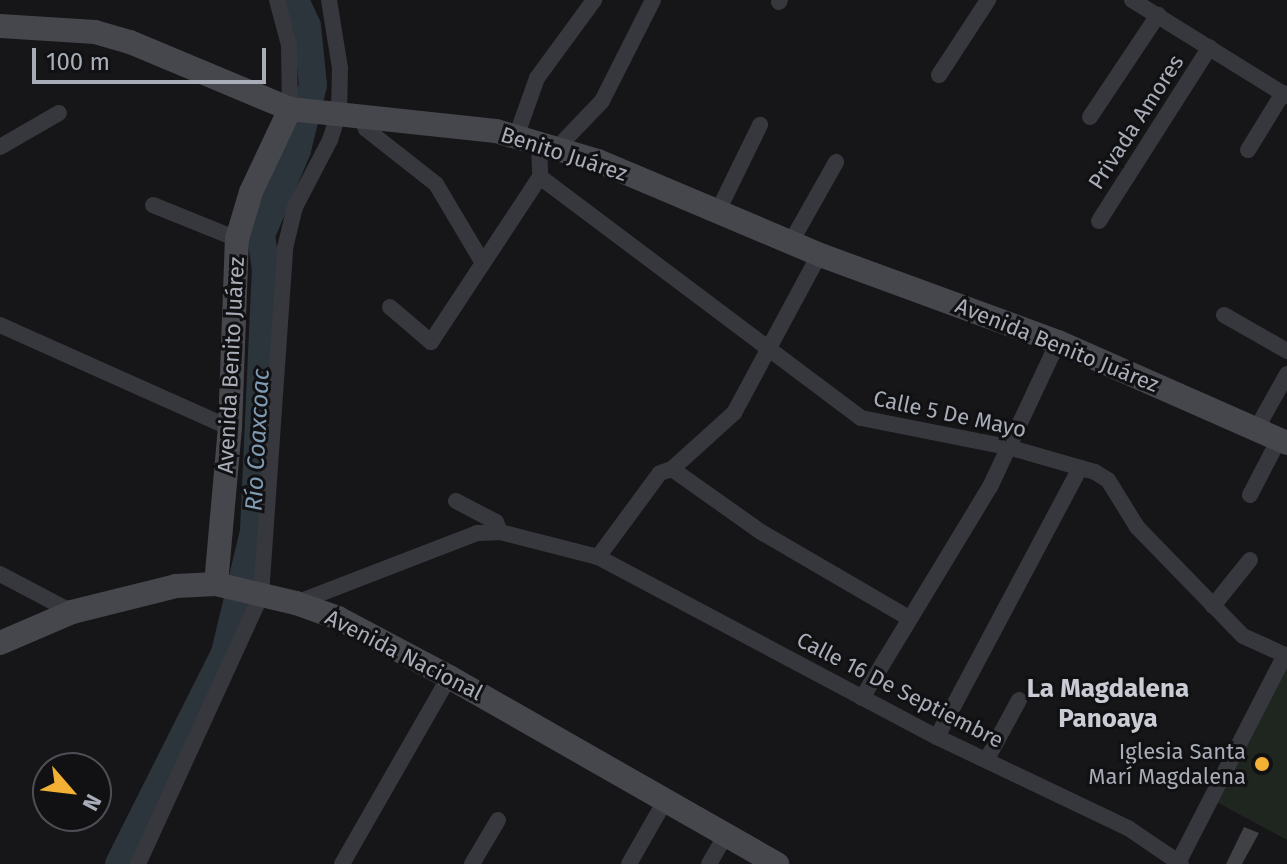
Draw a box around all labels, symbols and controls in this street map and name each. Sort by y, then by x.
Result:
scale bar [36,32,270,82]
text: 100 m [46,48,110,76]
street label: Privada Amores [1083,50,1189,194]
street label: Benito Juárez [497,121,631,187]
street label: Avenida Benito Juárez [212,256,250,474]
street label: Avenida Benito Juárez [952,292,1162,398]
water label: Río Coaxcoac [240,368,276,512]
street label: Calle 5 De Mayo [871,385,1029,443]
street label: Avenida Nacional [321,604,487,706]
street label: Calle 16 De Septiembre [792,626,1008,754]
district label: La Magdalena Panoaya [1027,673,1189,734]
place label: Iglesia Santa Marí Magdalena [1088,738,1246,790]
north arrow [32,752,112,832]
marker: Iglesia Santa Marí Magdalena [1253,755,1271,773]
text: N [77,790,107,815]

